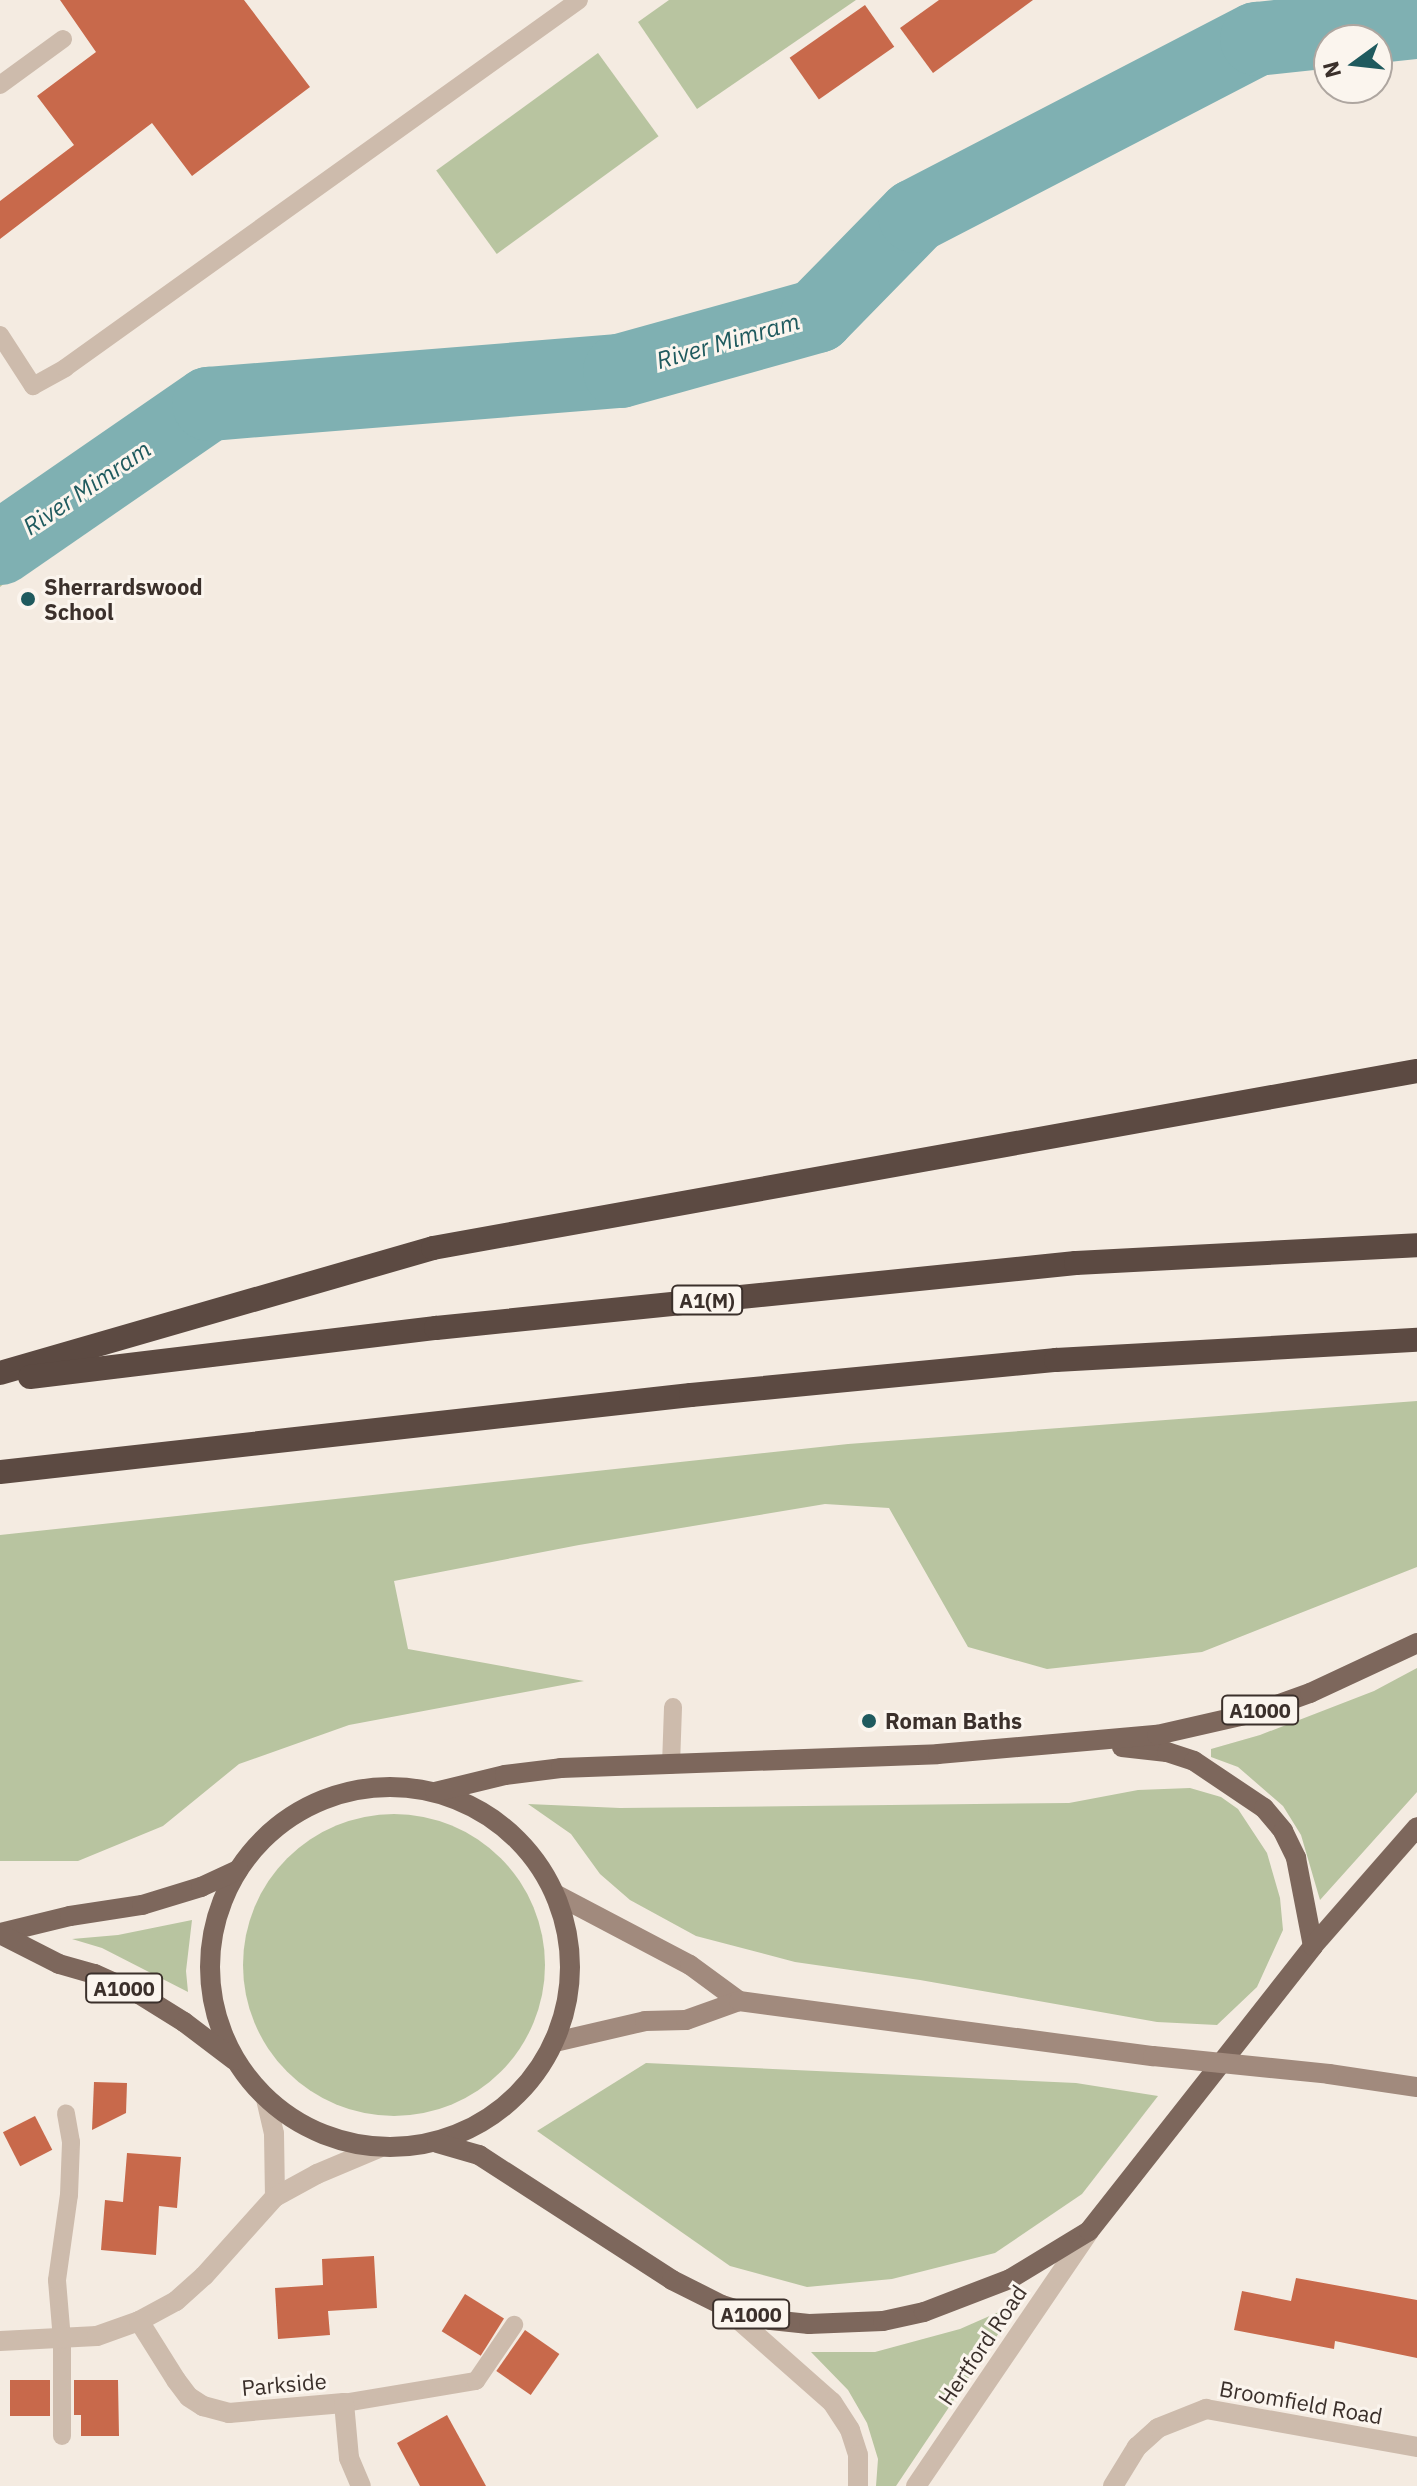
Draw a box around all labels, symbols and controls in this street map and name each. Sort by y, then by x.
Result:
north arrow [1313,24,1393,104]
text: N [1315,58,1347,81]
water label: River Mimram [653,307,803,375]
water label: River Mimram [18,435,156,541]
place label: Sherrardswood School [44,573,203,624]
marker: Sherrardswood School [19,590,37,608]
road number: A1(M) [671,1284,743,1316]
road number: A1000 [1220,1694,1300,1726]
place label: Roman Baths [885,1708,1022,1734]
marker: Roman Baths [860,1712,878,1730]
road number: A1000 [84,1972,164,2004]
street label: Hertford Road [932,2280,1032,2410]
road number: A1000 [711,2298,791,2330]
street label: Parkside [240,2367,328,2401]
street label: Broomfield Road [1217,2375,1385,2429]

